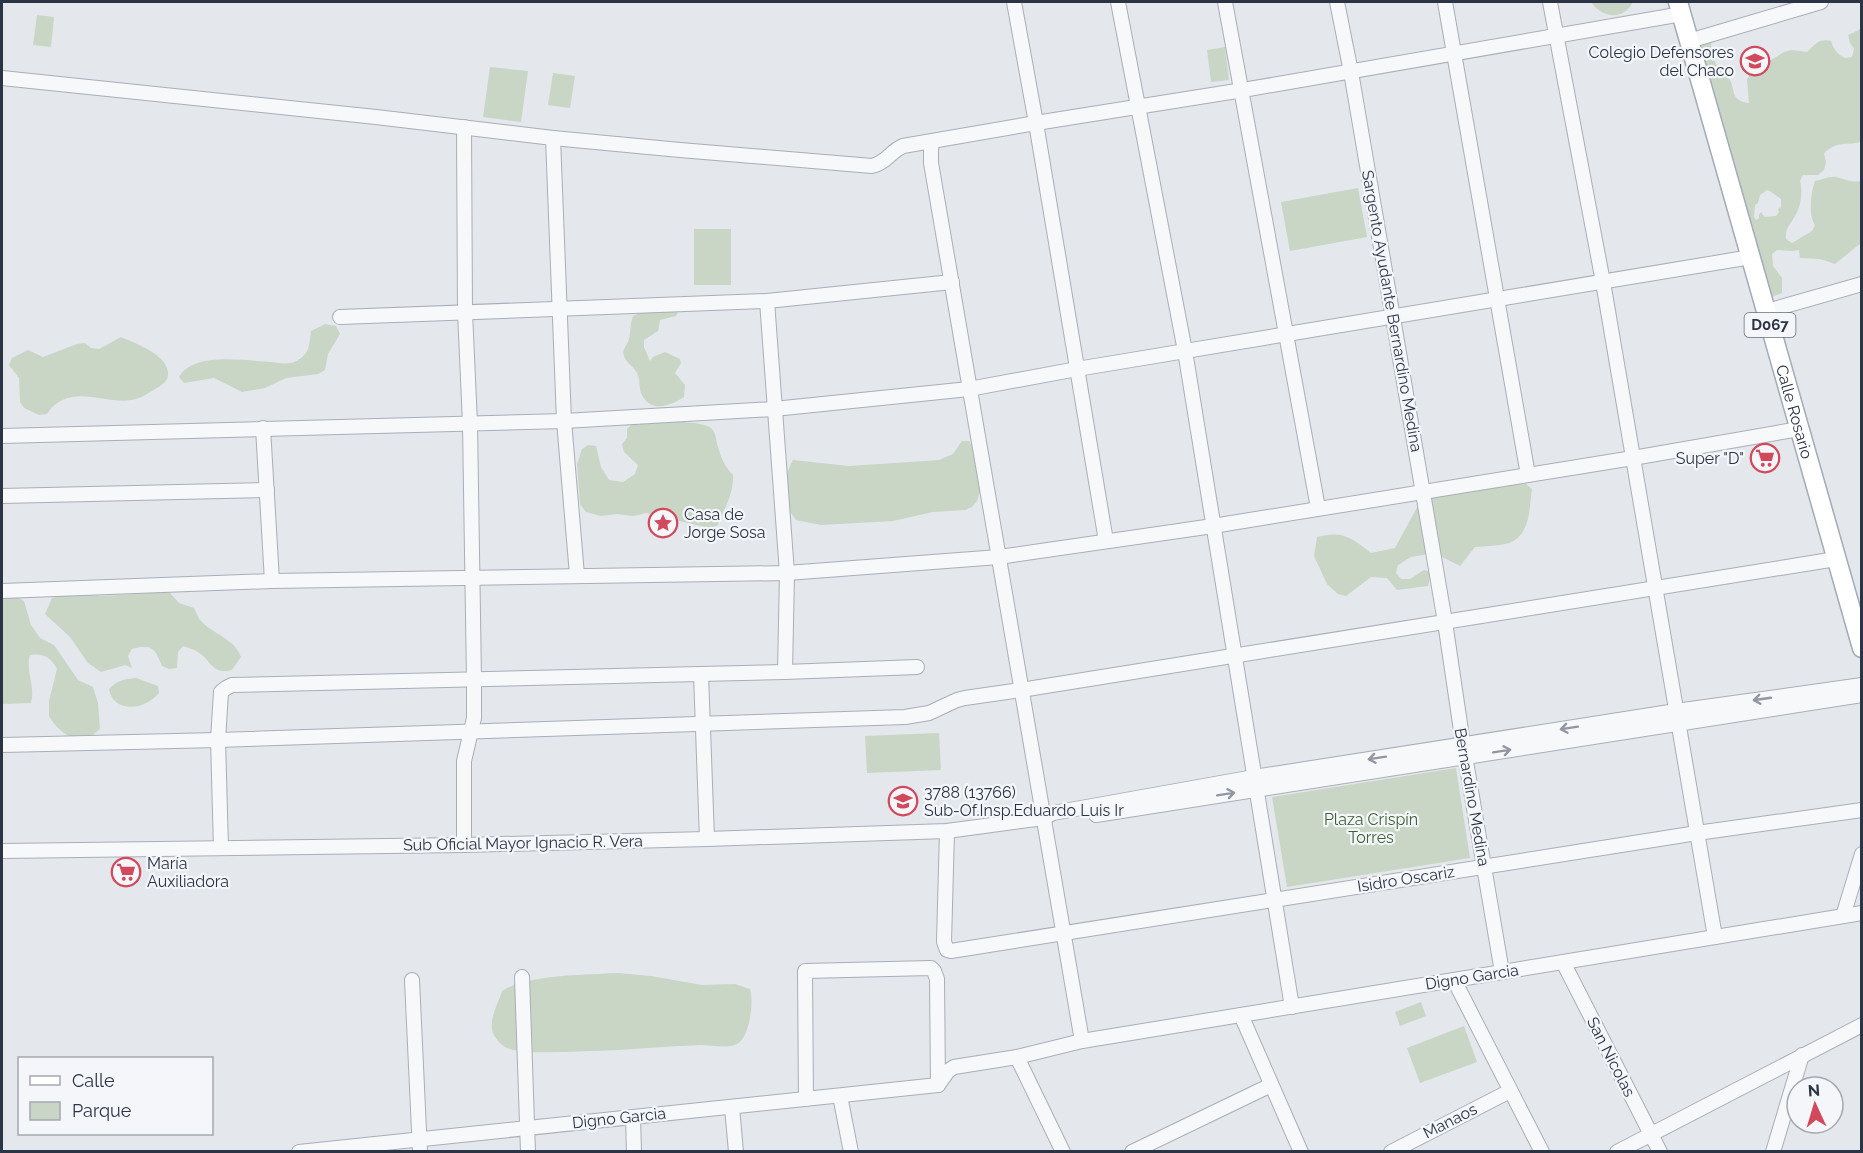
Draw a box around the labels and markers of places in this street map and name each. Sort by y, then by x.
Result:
place label: Colegio Defensores del Chaco [1589,43,1734,80]
school or university icon: Colegio Defensores del Chaco [1739,45,1771,77]
supermarket icon: Super "D" [1749,442,1781,474]
place label: Super "D" [1676,449,1744,468]
place label: Casa de Jorge Sosa [684,505,766,542]
place icon: Casa de Jorge Sosa [647,507,679,539]
place label: 3788 (13766) Sub-Of.Insp.Eduardo Luis Ir [924,783,1124,820]
school or university icon: 3788 (13766) Sub-Of.Insp.Eduardo Luis Ir [887,785,919,817]
place label: María Auxiliadora [147,854,229,891]
supermarket icon: María Auxiliadora [110,856,142,888]

